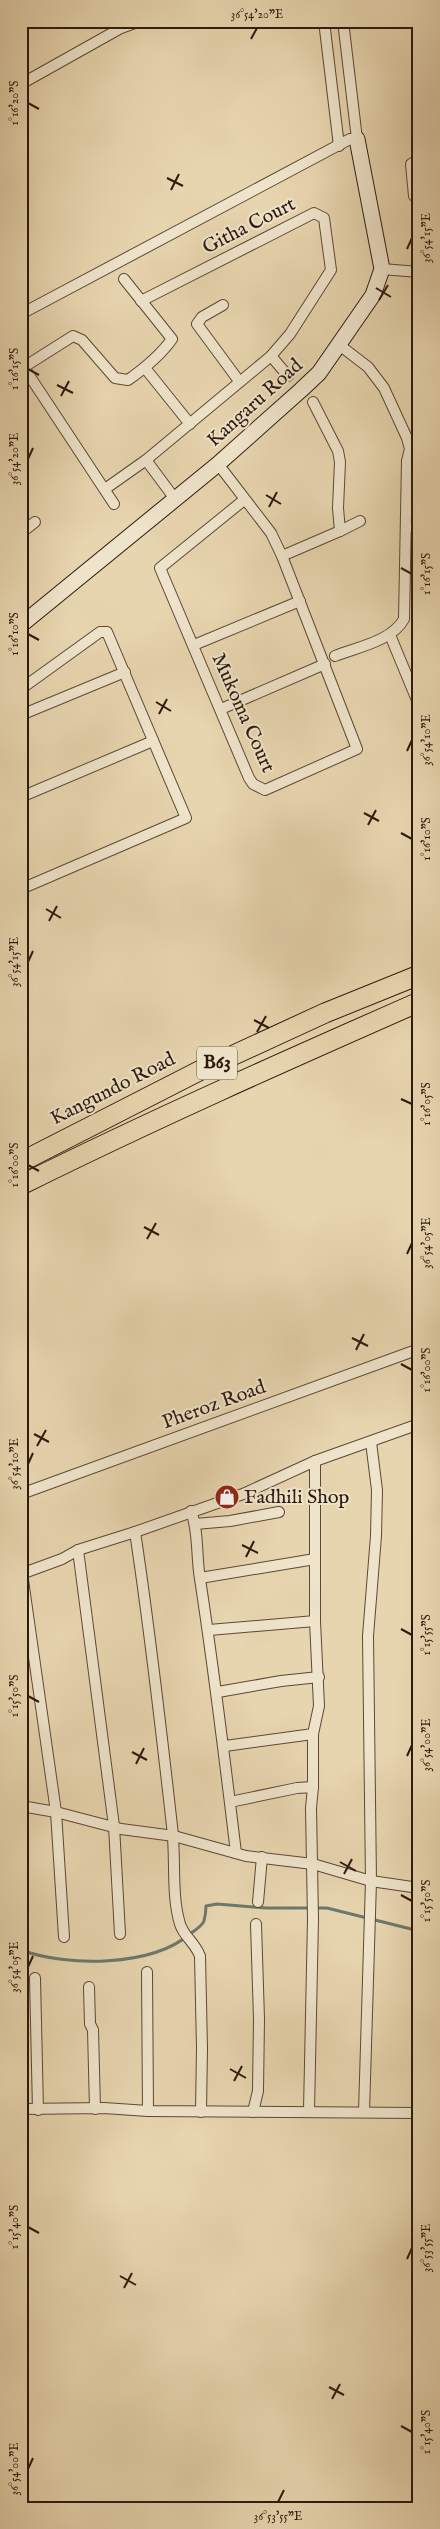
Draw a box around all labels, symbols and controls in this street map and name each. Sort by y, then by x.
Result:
text: 36°54'20"E [231,7,283,22]
text: 1°16'20"S [7,81,22,125]
street label: Githa Court [198,192,300,260]
text: 36°54'15"E [419,213,434,263]
text: 1°16'15"S [7,348,22,390]
street label: Kangaru Road [202,353,308,453]
text: 36°54'20"E [7,433,22,485]
text: 1°16'15"S [419,553,434,595]
text: 1°16'10"S [7,612,22,656]
street label: Mukoma Court [205,649,281,777]
text: 36°54'10"E [419,714,434,766]
text: 1°16'10"S [419,817,434,861]
text: 36°54'15"E [7,937,22,987]
road number: B63 [197,1046,237,1080]
street label: Kangundo Road [46,1047,180,1131]
text: 1°16'05"S [419,1082,434,1126]
text: 1°16'00"S [7,1142,22,1188]
text: 36°54'05"E [419,1217,434,1269]
text: 1°16'00"S [419,1347,434,1393]
street label: Pheroz Road [159,1375,269,1435]
text: 36°54'10"E [7,1438,22,1490]
shop icon: Fadhili Shop [214,1484,240,1510]
place label: Fadhili Shop [244,1485,350,1510]
text: 1°15'55"S [419,1614,434,1656]
text: 1°15'50"S [7,1675,22,1717]
text: 36°54'00"E [419,1719,434,1771]
text: 1°15'50"S [419,1880,434,1922]
text: 36°54'05"E [7,1941,22,1993]
text: 1°15'40"S [7,2205,22,2249]
text: 36°53'55"E [419,2224,434,2272]
text: 1°15'40"S [419,2410,434,2454]
text: 36°54'00"E [7,2443,22,2495]
text: 36°53'55"E [254,2509,302,2524]

